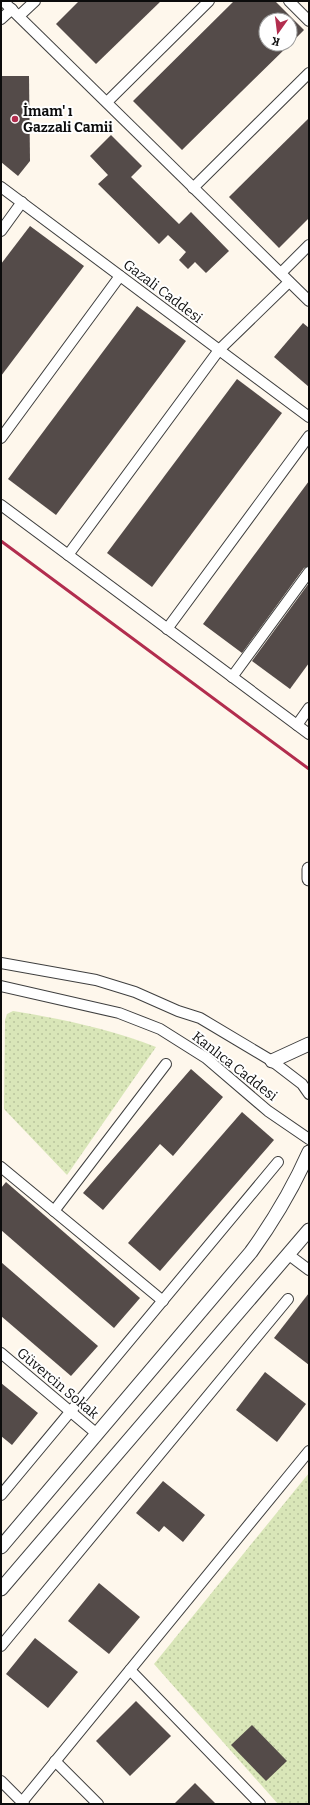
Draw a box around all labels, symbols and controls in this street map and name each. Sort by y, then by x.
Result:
north arrow [258,12,298,52]
text: K [270,34,281,48]
place label: İmam' ı Gazzali Camii [23,102,113,136]
marker: İmam' ı Gazzali Camii [10,114,20,124]
street label: Gazali Caddesi [120,256,206,327]
street label: Kanlıca Caddesi [189,1028,280,1105]
street label: Güvercin Sokak [13,1344,102,1423]

